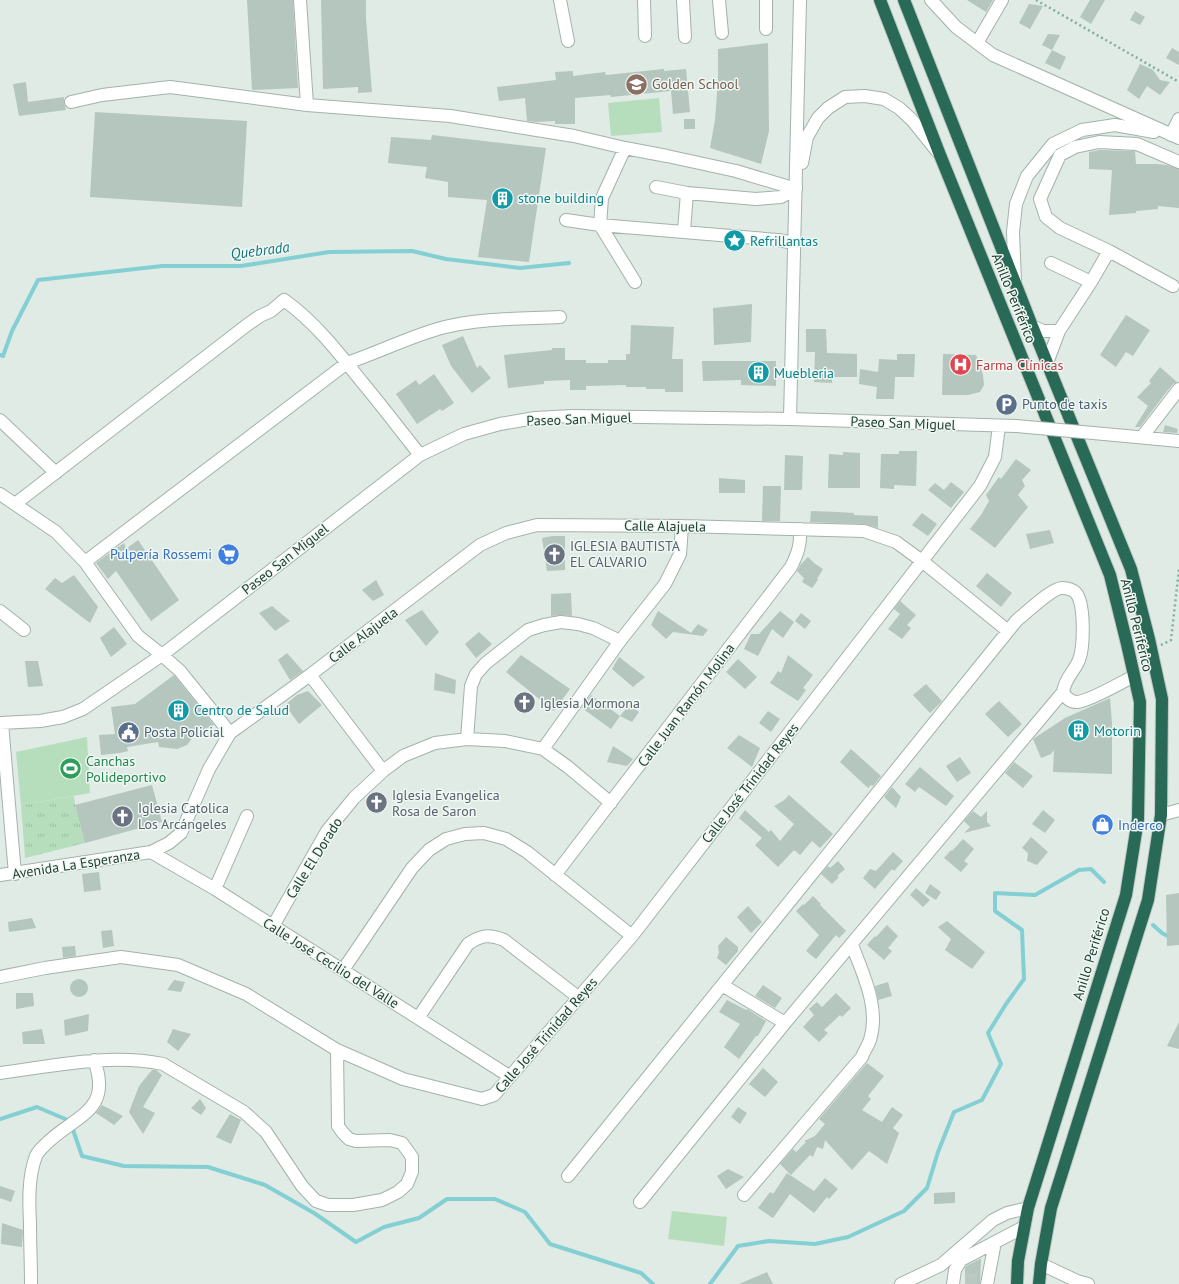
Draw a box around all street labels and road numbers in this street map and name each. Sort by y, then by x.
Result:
street label: Anillo Periférico [988,250,1040,346]
street label: Paseo San Miguel [526,408,632,430]
street label: Paseo San Miguel [850,412,956,434]
street label: Calle Alajuela [624,516,706,536]
street label: Paseo San Miguel [238,520,332,598]
street label: Anillo Periférico [1117,577,1157,673]
street label: Calle Alajuela [325,603,401,667]
street label: Calle Juan Ramón Molina [634,640,738,770]
street label: Calle José Trinidad Reyes [698,719,803,847]
street label: Calle El Dorado [282,814,346,902]
street label: Avenida La Esperanza [11,845,141,883]
street label: Anillo Periférico [1068,906,1114,1002]
street label: Calle José Cecilio del Valle [260,914,402,1012]
street label: Calle José Trinidad Reyes [491,973,601,1097]

